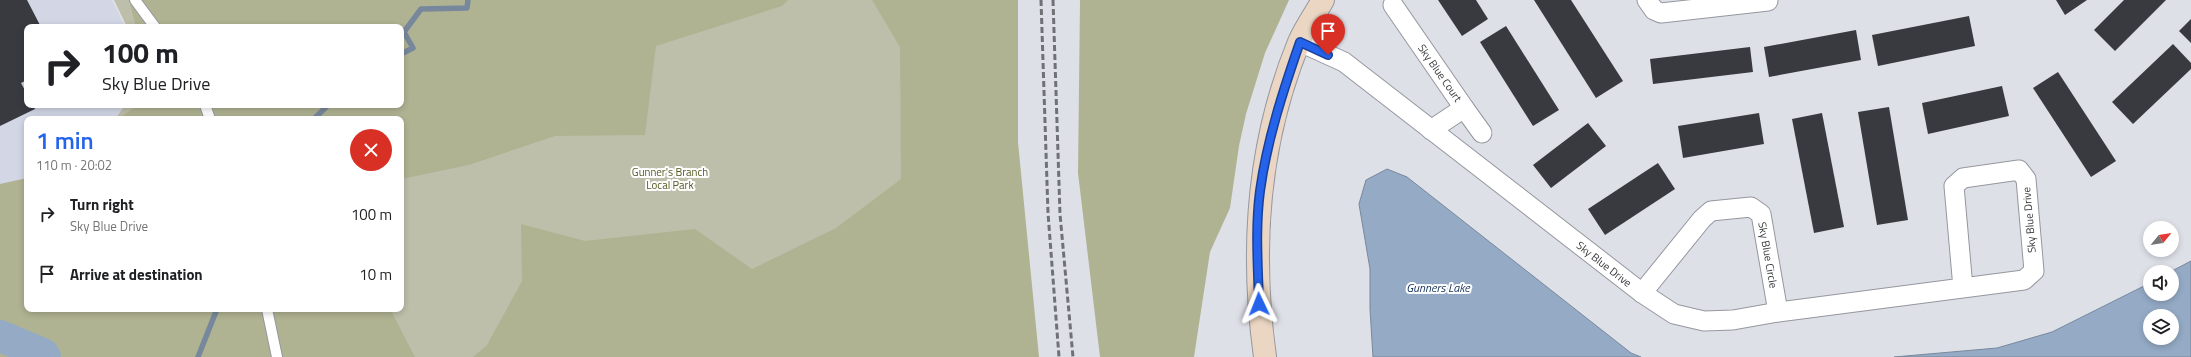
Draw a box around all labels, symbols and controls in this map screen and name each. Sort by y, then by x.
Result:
pin [1311,14,1345,55]
icon: arrive [1317,20,1339,42]
text: 100 m [102,31,179,74]
icon: right [36,40,88,92]
street label: Sky Blue Court [1414,41,1466,105]
text: Sky Blue Drive [102,70,210,97]
text: 1 min [36,122,94,158]
button: close [350,129,392,171]
text: 110 m · 20:02 [36,155,112,175]
park label: Gunner's Branch Local Park [632,164,708,193]
street label: Sky Blue Drive [2018,186,2040,254]
text: Turn right [70,193,134,216]
icon: right [36,203,58,225]
text: 100 m [351,203,392,226]
text: Sky Blue Drive [70,216,148,236]
street label: Sky Blue Circle [1754,221,1782,290]
north arrow [2143,221,2179,257]
map controls [2143,221,2179,345]
street label: Sky Blue Drive [1573,237,1635,291]
icon: arrive [36,263,58,285]
text: Arrive at destination [70,263,203,286]
text: 10 m [359,263,392,286]
button: sound [2143,265,2179,301]
water label: Gunners Lake [1406,278,1471,297]
position arrow [1238,283,1280,325]
button: layers [2143,309,2179,345]

